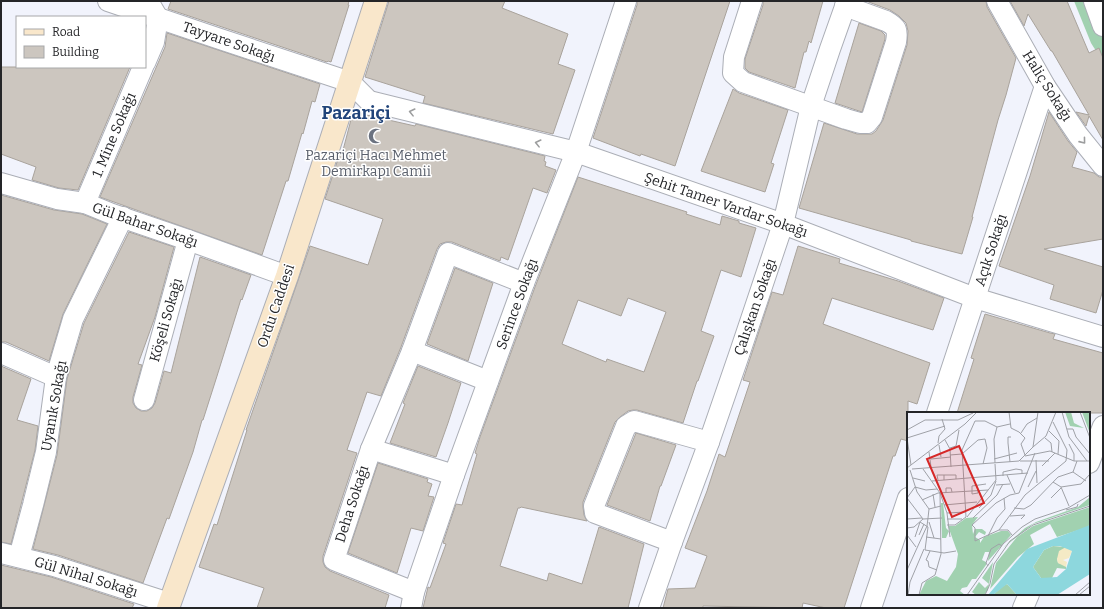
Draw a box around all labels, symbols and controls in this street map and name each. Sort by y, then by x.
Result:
legend [16,16,146,68]
street label: Tayyare Sokağı [181,18,277,66]
text: Road [52,25,80,39]
text: Building [52,45,99,59]
street label: Haliç Sokağı [1019,48,1075,124]
street label: 1. Mine Sokağı [88,90,140,180]
district label: Pazariçi [322,102,391,124]
one-way arrow [408,108,415,116]
mosque icon: Pazariçi Hacı Mehmet Demirkapı Camii [367,127,385,145]
one-way arrow [1078,137,1085,144]
one-way arrow [534,139,541,148]
place label: Pazariçi Hacı Mehmet Demirkapı Camii [305,147,447,180]
street label: Şehit Tamer Vardar Sokağı [642,169,810,241]
street label: Gül Bahar Sokağı [90,199,200,251]
street label: Açık Sokağı [971,212,1011,288]
street label: Serince Sokağı [493,256,541,352]
street label: Çalışkan Sokağı [730,256,780,358]
street label: Ordu Caddesi [254,262,298,350]
street label: Köşeli Sokağı [146,276,186,364]
street label: Uyanık Sokağı [38,359,70,453]
inset map [907,412,1090,595]
street label: Deha Sokağı [332,463,372,545]
street label: Gül Nihal Sokağı [32,553,140,601]

